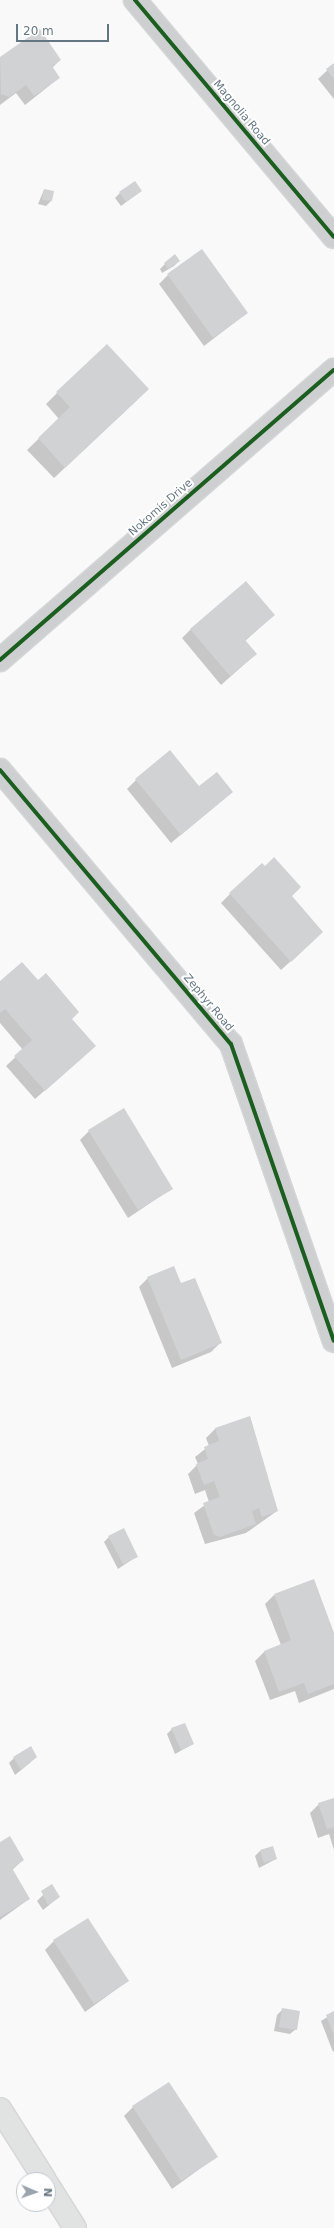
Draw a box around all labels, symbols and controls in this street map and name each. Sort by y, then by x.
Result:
scale bar [18,16,111,42]
text: 20 m [23,24,54,38]
street label: Magnolia Road [210,78,272,148]
street label: Nokomis Drive [126,477,196,539]
street label: Zephyr Road [180,972,236,1034]
north arrow [16,2172,56,2212]
text: N [41,2188,54,2197]

